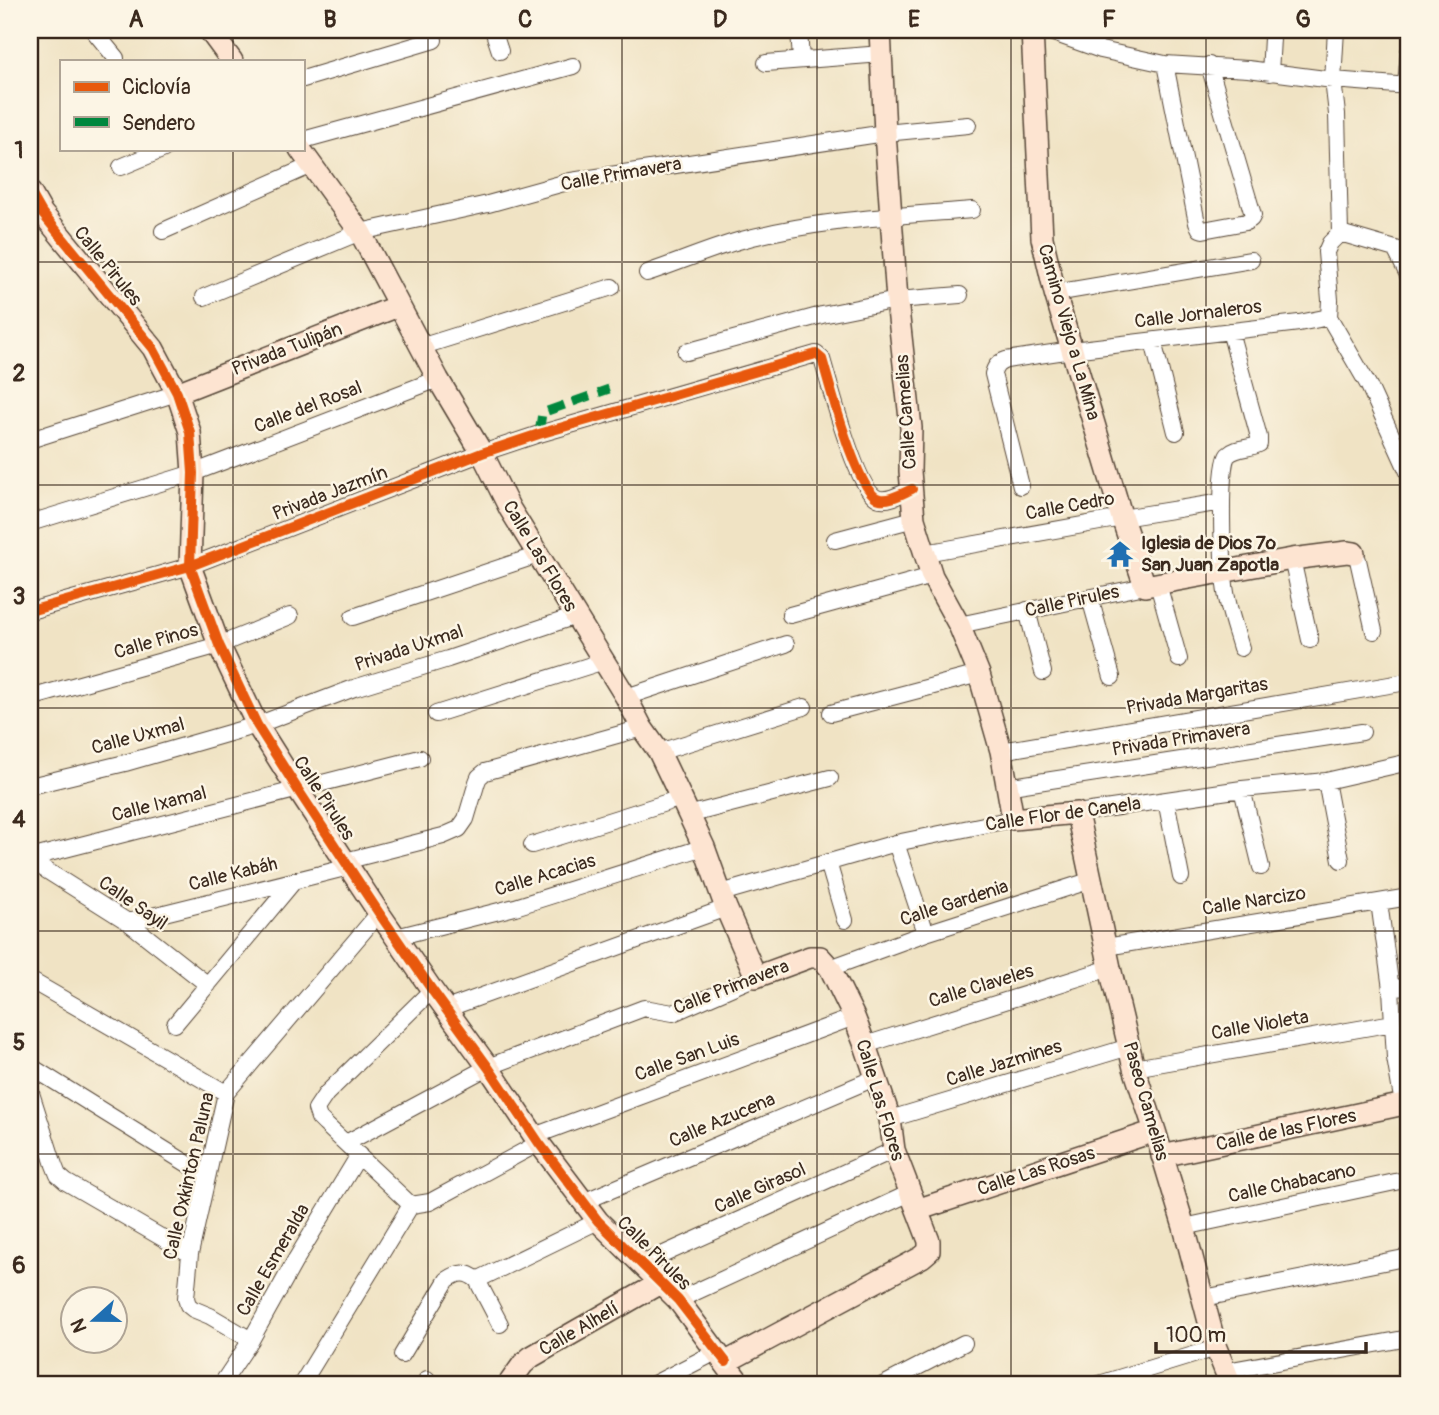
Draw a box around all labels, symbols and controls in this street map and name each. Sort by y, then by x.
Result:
text: A [129,5,144,34]
text: B [323,5,337,34]
text: C [518,5,532,34]
text: D [713,5,727,34]
text: E [908,5,920,34]
text: F [1102,5,1116,34]
text: G [1295,5,1311,34]
legend [60,60,304,150]
text: Ciclovía [122,74,191,101]
text: Sendero [122,110,195,137]
text: 1 [15,136,24,165]
street label: Calle Primavera [559,152,683,196]
street label: Calle Pirules [69,221,148,311]
street label: Camino Viejo a La Mina [1032,241,1106,423]
street label: Calle Jornaleros [1133,294,1263,334]
street label: Privada Tulipán [228,317,346,381]
street label: Calle Camelias [890,353,922,470]
text: 2 [13,359,26,388]
street label: Calle del Rosal [251,375,365,439]
street label: Privada Jazmín [269,460,391,526]
street label: Calle Cedro [1024,486,1116,526]
street label: Calle Las Flores [497,496,583,616]
place label: Iglesia de Dios 7o San Juan Zapotla [1141,531,1279,577]
temple icon: Iglesia de Dios 7o San Juan Zapotla [1105,539,1135,569]
street label: Calle Pirules [1023,579,1122,623]
text: 3 [13,582,25,611]
street label: Calle Pinos [111,617,201,664]
street label: Privada Uxmal [352,619,466,677]
street label: Privada Margaritas [1124,672,1270,720]
street label: Calle Uxmal [89,712,187,760]
street label: Privada Primavera [1110,716,1252,762]
street label: Calle Pirules [288,751,360,845]
street label: Calle Ixamal [109,781,209,827]
street label: Calle Flor de Canela [984,791,1142,837]
text: 4 [12,805,26,834]
street label: Calle Acacias [492,848,599,902]
street label: Calle Kabáh [186,851,280,897]
street label: Calle Sayil [94,871,172,935]
street label: Calle Gardenia [897,874,1011,932]
street label: Calle Narcizo [1200,881,1308,921]
street label: Calle Primavera [670,954,792,1020]
street label: Calle Claveles [926,959,1037,1013]
street label: Calle Violeta [1209,1005,1311,1045]
street label: Calle San Luis [631,1027,743,1087]
text: 5 [13,1028,25,1057]
street label: Calle Jazmines [943,1034,1065,1092]
street label: Calle Las Flores [850,1036,910,1164]
street label: Paseo Camelias [1118,1039,1175,1164]
street label: Calle Azucena [665,1087,779,1153]
street label: Calle Oxkinton Paluna [158,1090,220,1262]
street label: Calle de las Flores [1214,1103,1359,1157]
street label: Calle Las Rosas [974,1141,1098,1201]
street label: Calle Girasol [710,1157,810,1219]
street label: Calle Chabacano [1226,1158,1358,1208]
street label: Calle Esmeralda [231,1199,315,1321]
street label: Calle Pirules [612,1211,697,1296]
text: 6 [12,1251,26,1280]
north arrow [60,1286,130,1356]
street label: Calle Alhelí [535,1297,623,1361]
scale bar [1156,1310,1366,1354]
text: N [66,1315,93,1336]
text: 100 m [1166,1322,1226,1349]

